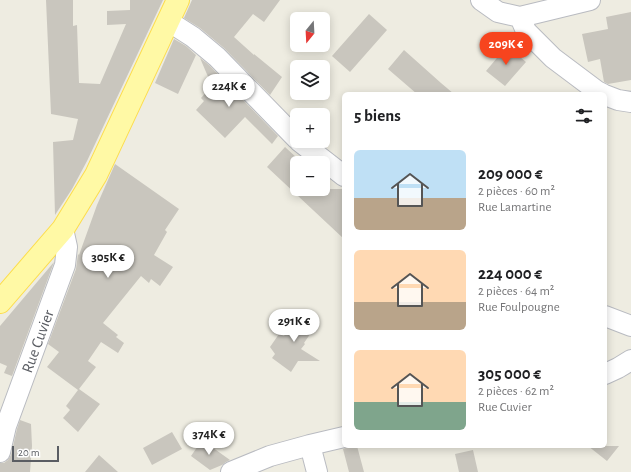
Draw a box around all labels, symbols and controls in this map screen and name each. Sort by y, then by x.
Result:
north arrow [290,12,330,52]
map controls [290,12,330,196]
pin: 209K € [473,32,539,66]
text: 209K € [489,38,523,51]
button: layers [290,60,330,100]
pin: 224K € [196,74,262,108]
text: 224K € [212,80,246,93]
icon: filters [573,105,595,127]
text: 5 biens [354,107,401,124]
button: + [290,108,330,148]
button: − [290,156,330,196]
text: 209 000 € [478,165,543,182]
icon: home [386,166,434,214]
text: 2 pièces · 60 m² [478,185,555,198]
text: Rue Lamartine [478,201,551,214]
pin: 305K € [75,245,141,279]
text: 305K € [91,251,125,264]
text: 224 000 € [478,265,542,282]
icon: home [386,266,434,314]
text: 2 pièces · 64 m² [478,285,554,298]
text: Rue Foulpougne [478,301,560,314]
street label: Rue Cuvier [19,307,57,375]
pin: 291K € [261,309,327,343]
text: 291K € [278,315,310,328]
text: 305 000 € [478,365,541,382]
icon: home [386,366,434,414]
text: 2 pièces · 62 m² [478,385,554,398]
text: Rue Cuvier [478,401,532,414]
pin: 374K € [176,422,242,456]
text: 374K € [192,428,226,441]
scale bar [12,444,59,463]
text: 20 m [18,447,39,458]

